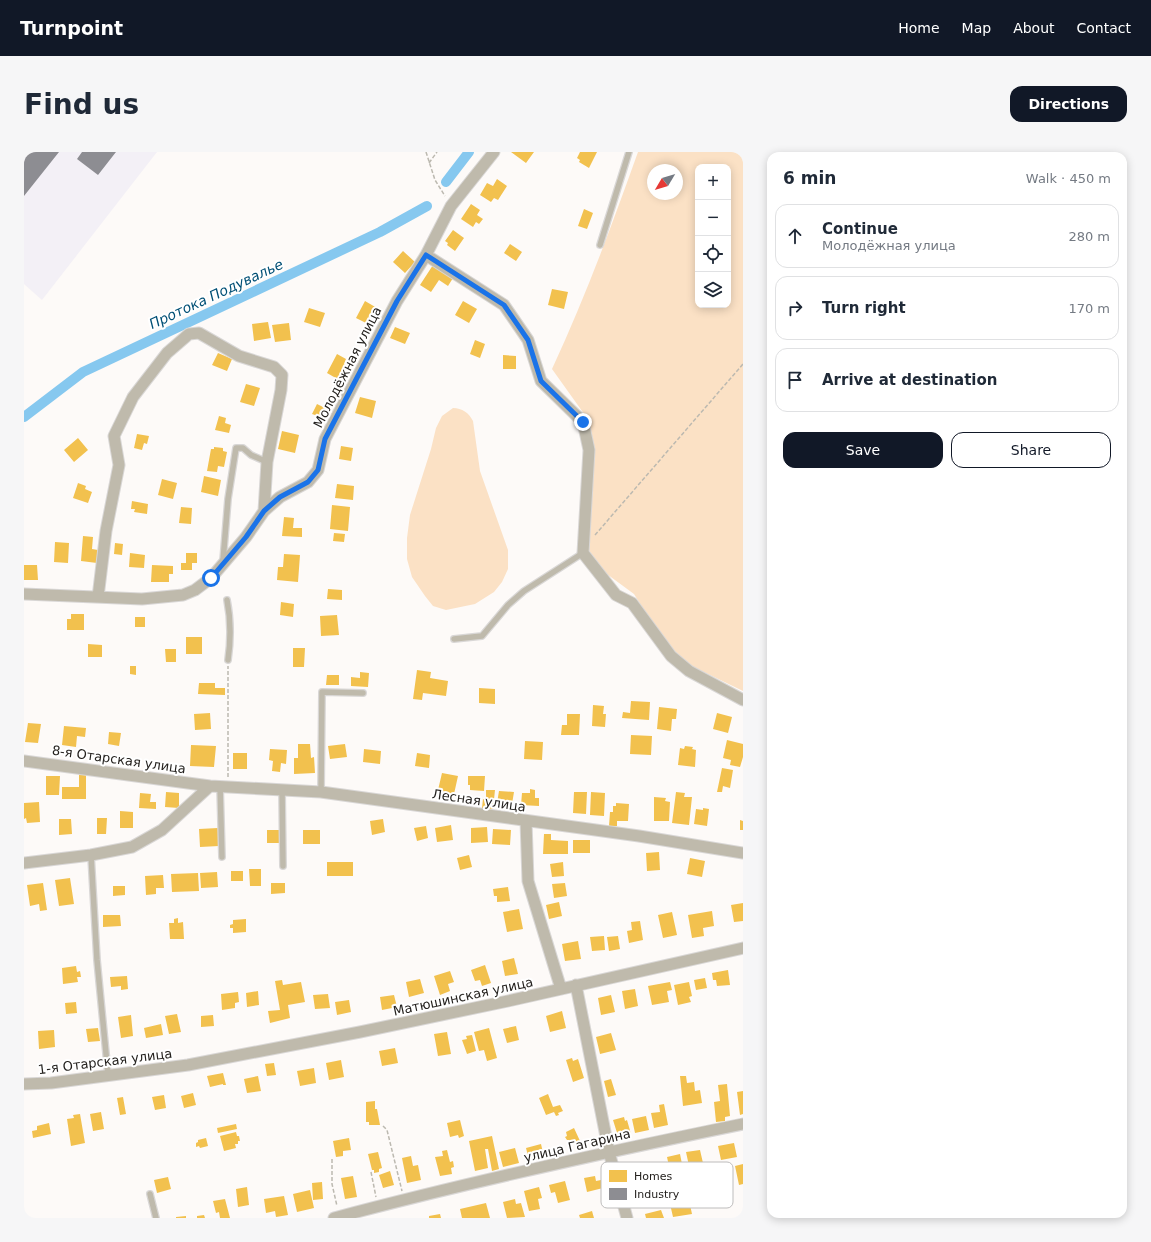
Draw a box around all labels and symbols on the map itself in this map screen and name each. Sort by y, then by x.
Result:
north arrow [647,164,683,200]
water label: Протока Подувалье [147,256,285,332]
street label: Молодёжная улица [310,304,385,430]
route end [574,413,592,431]
route start [202,569,220,587]
street label: 8-я Отарская улица [51,743,187,776]
street label: Лесная улица [431,786,527,815]
street label: Матюшинская улица [392,974,534,1019]
street label: 1-я Отарская улица [37,1046,173,1077]
street label: улица Гагарина [522,1126,632,1165]
legend [601,1162,733,1208]
text: Homes [634,1170,672,1183]
text: Industry [634,1188,680,1201]

